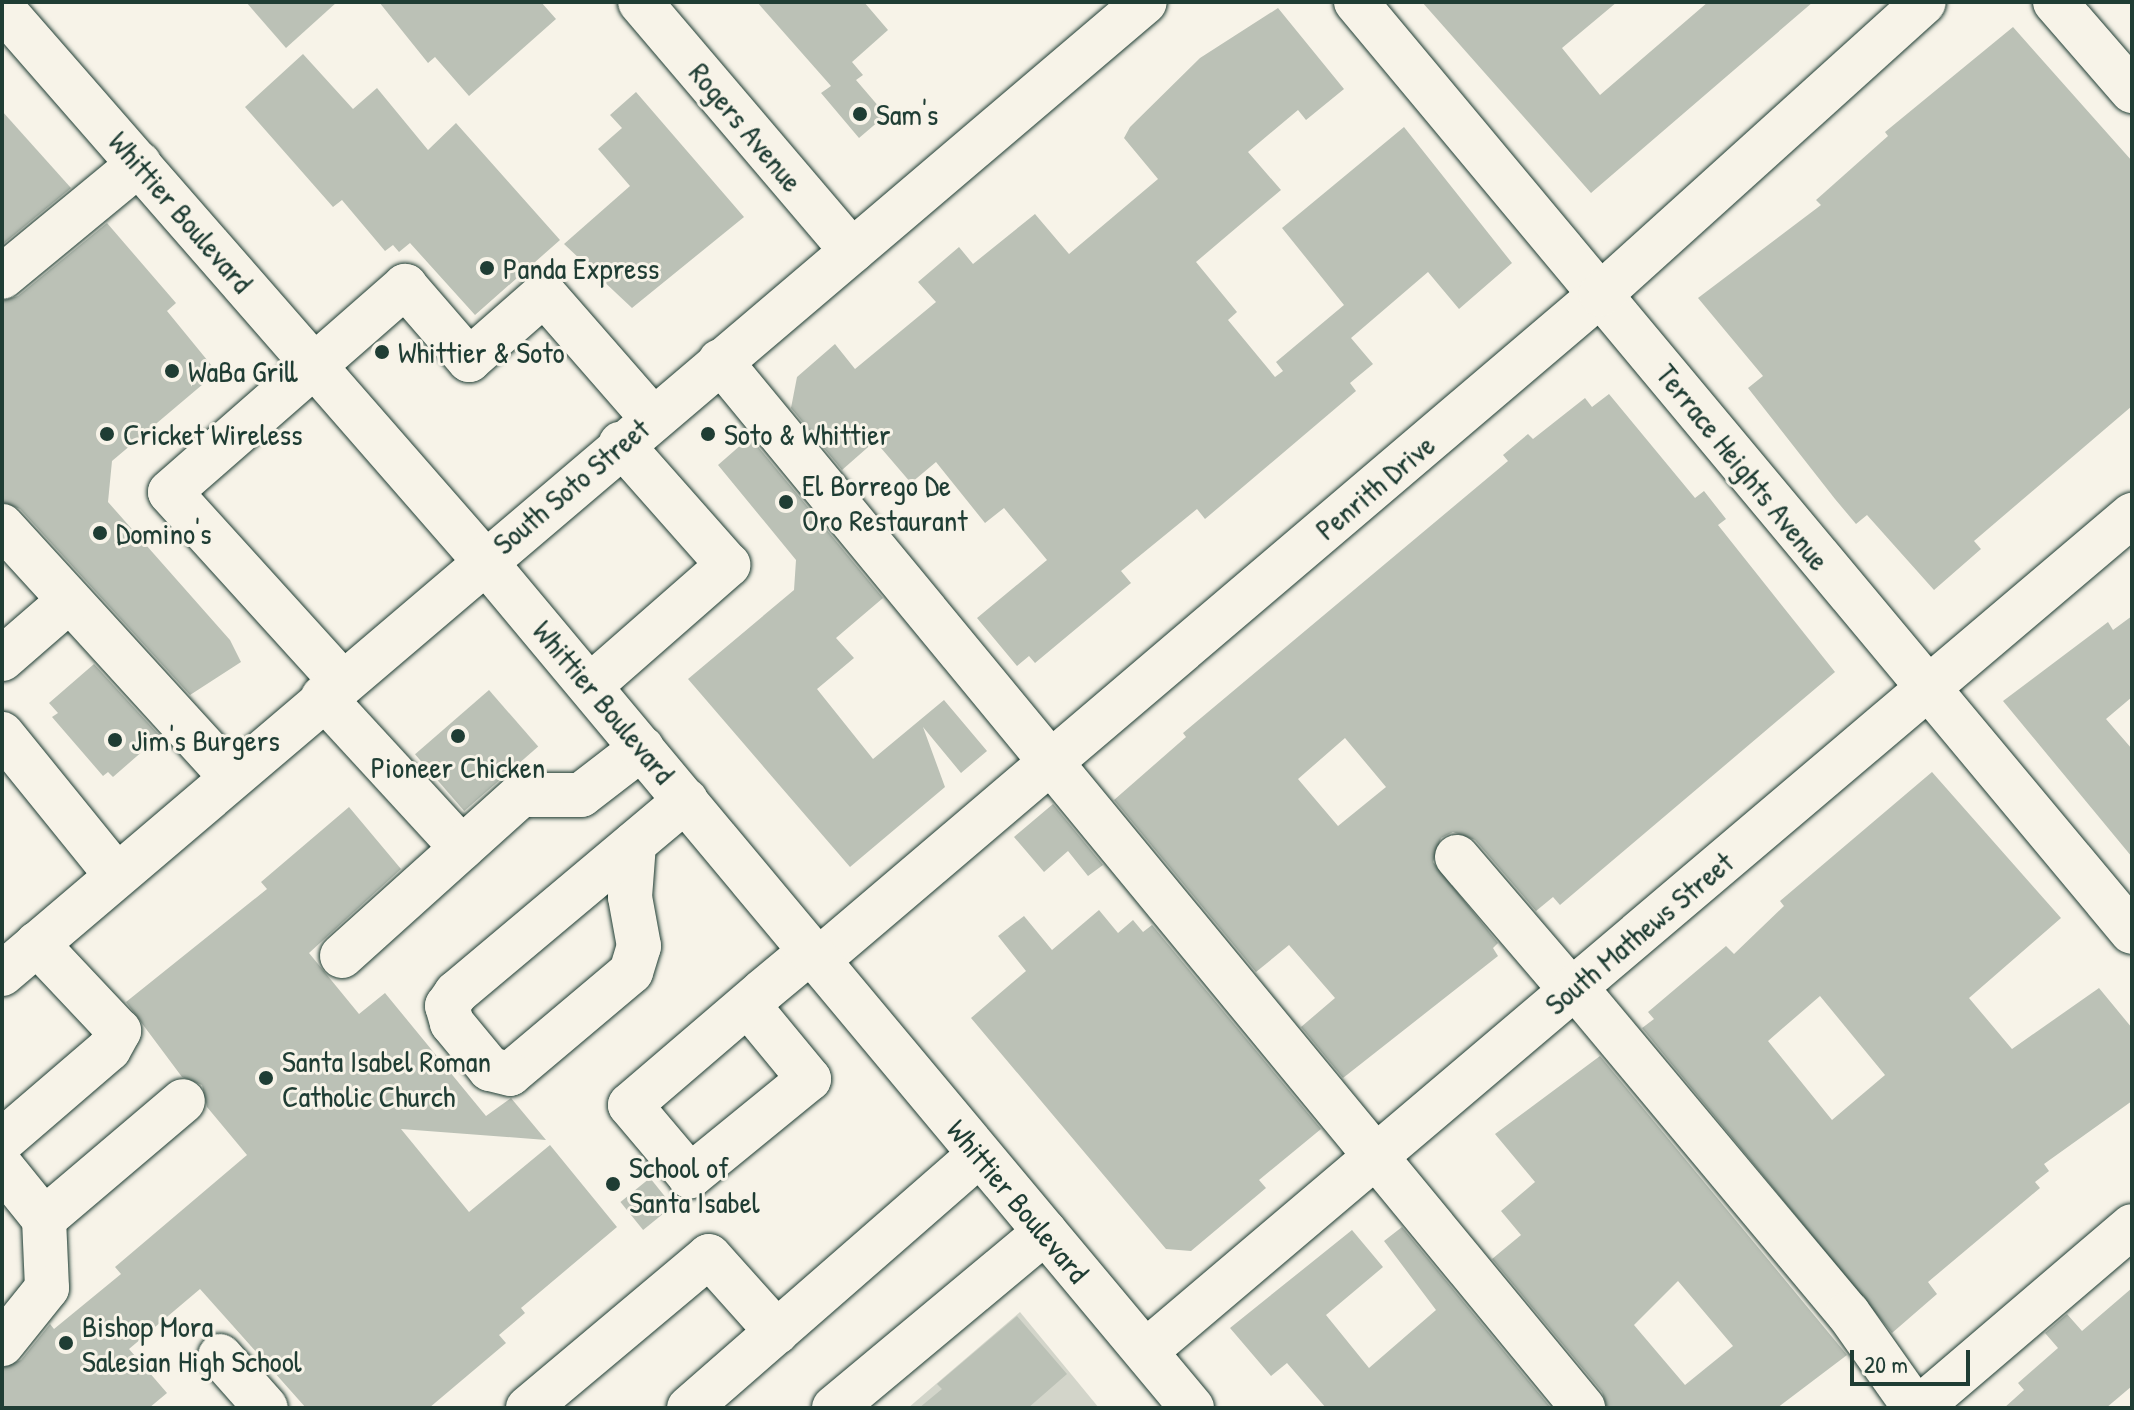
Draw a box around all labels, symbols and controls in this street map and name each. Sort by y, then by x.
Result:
street label: Rogers Avenue [682,55,810,199]
place label: Sam's [876,96,938,132]
marker: Sam's [851,105,869,123]
street label: Whittier Boulevard [101,124,261,300]
place label: Panda Express [503,250,659,286]
marker: Panda Express [478,259,496,277]
place label: Whittier & Soto [398,334,565,370]
marker: Whittier & Soto [373,343,391,361]
place label: WaBa Grill [188,353,298,389]
street label: Terrace Heights Avenue [1649,357,1837,577]
marker: WaBa Grill [163,362,181,380]
street label: South Soto Street [486,410,656,562]
place label: Cricket Wireless [123,416,303,452]
place label: Soto & Whittier [724,416,891,452]
marker: Cricket Wireless [98,425,116,443]
marker: Soto & Whittier [699,425,717,443]
street label: Penrith Drive [1308,427,1442,547]
place label: El Borrego De Oro Restaurant [802,467,968,538]
marker: El Borrego De Oro Restaurant [777,493,795,511]
place label: Domino's [116,515,212,551]
marker: Domino's [91,524,109,542]
street label: Whittier Boulevard [525,613,683,791]
place label: Jim's Burgers [131,722,280,758]
marker: Pioneer Chicken [449,727,467,745]
marker: Jim's Burgers [106,731,124,749]
place label: Pioneer Chicken [371,749,545,785]
street label: South Mathews Street [1538,844,1740,1022]
place label: Santa Isabel Roman Catholic Church [282,1043,491,1114]
marker: Santa Isabel Roman Catholic Church [257,1069,275,1087]
street label: Whittier Boulevard [939,1112,1097,1290]
place label: School of Santa Isabel [629,1149,760,1220]
marker: School of Santa Isabel [604,1175,622,1193]
place label: Bishop Mora Salesian High School [82,1308,302,1378]
marker: Bishop Mora Salesian High School [57,1334,75,1352]
scale bar [1854,1334,1974,1384]
text: 20 m [1864,1348,1908,1380]

